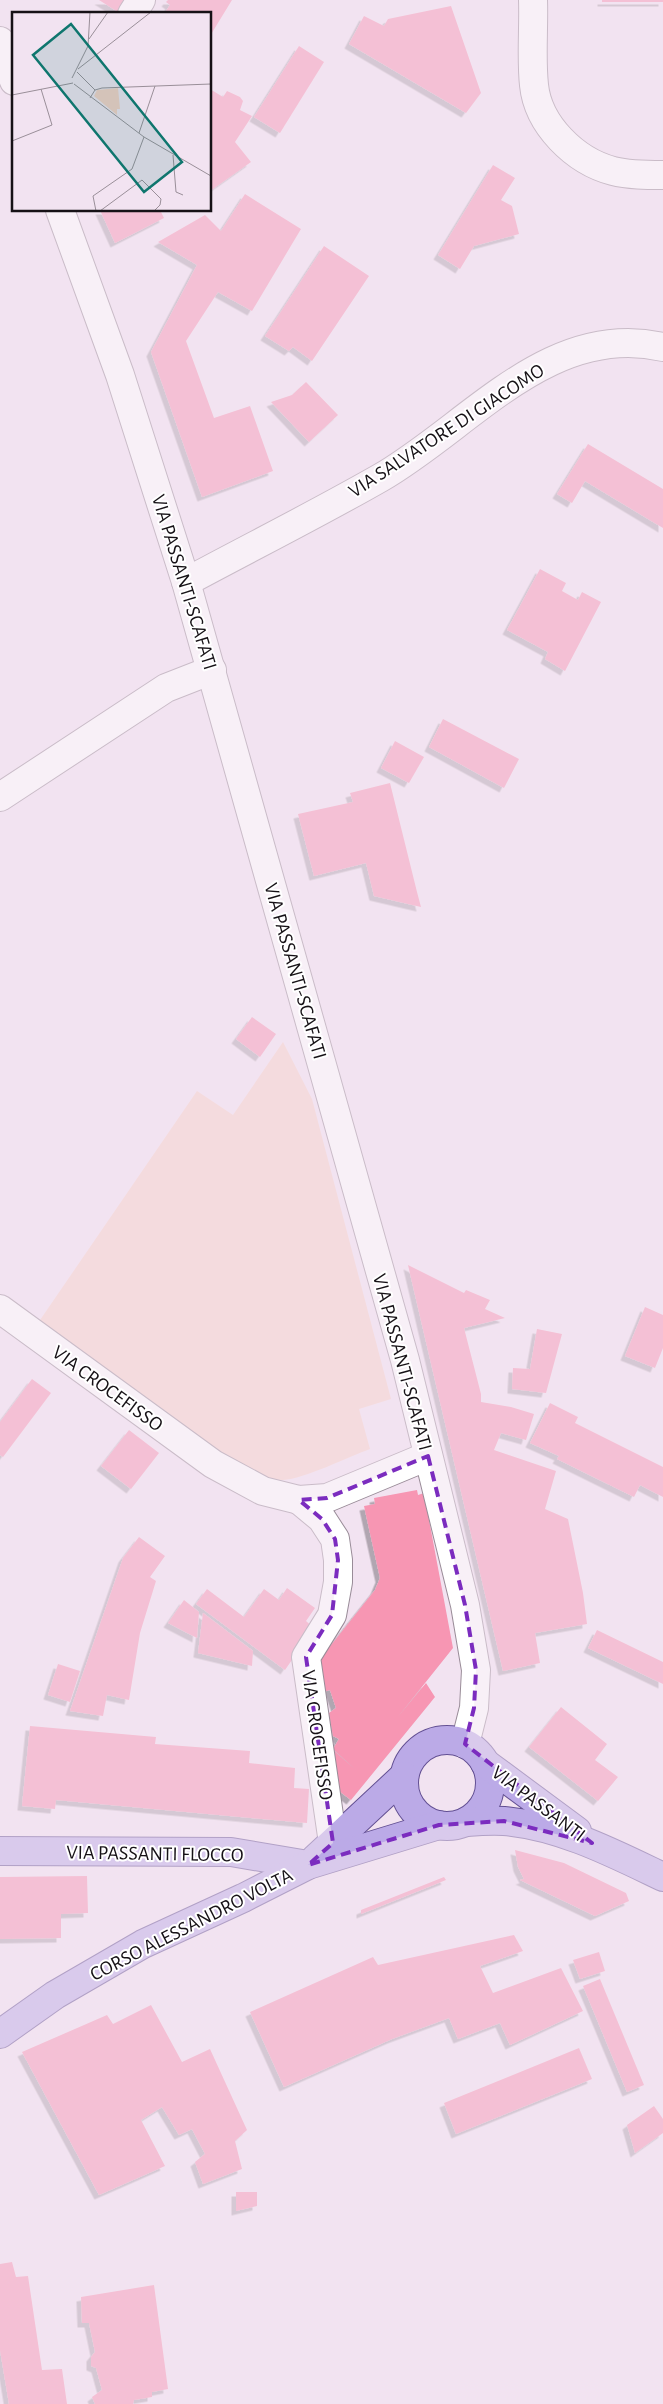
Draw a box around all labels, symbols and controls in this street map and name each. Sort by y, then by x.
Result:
inset map [12,12,211,211]
street label: VIA SALVATORE DI GIACOMO [345,360,548,501]
street label: VIA PASSANTI-SCAFATI [148,492,220,672]
street label: VIA PASSANTI-SCAFATI [260,881,330,1062]
street label: VIA PASSANTI-SCAFATI [369,1272,435,1453]
street label: VIA CROCEFISSO [48,1342,166,1435]
street label: VIA CROCEFISSO [298,1669,336,1801]
street label: VIA PASSANTI [488,1762,589,1845]
street label: VIA PASSANTI FLOCCO [66,1842,244,1866]
street label: CORSO ALESSANDRO VOLTA [87,1865,296,1985]

